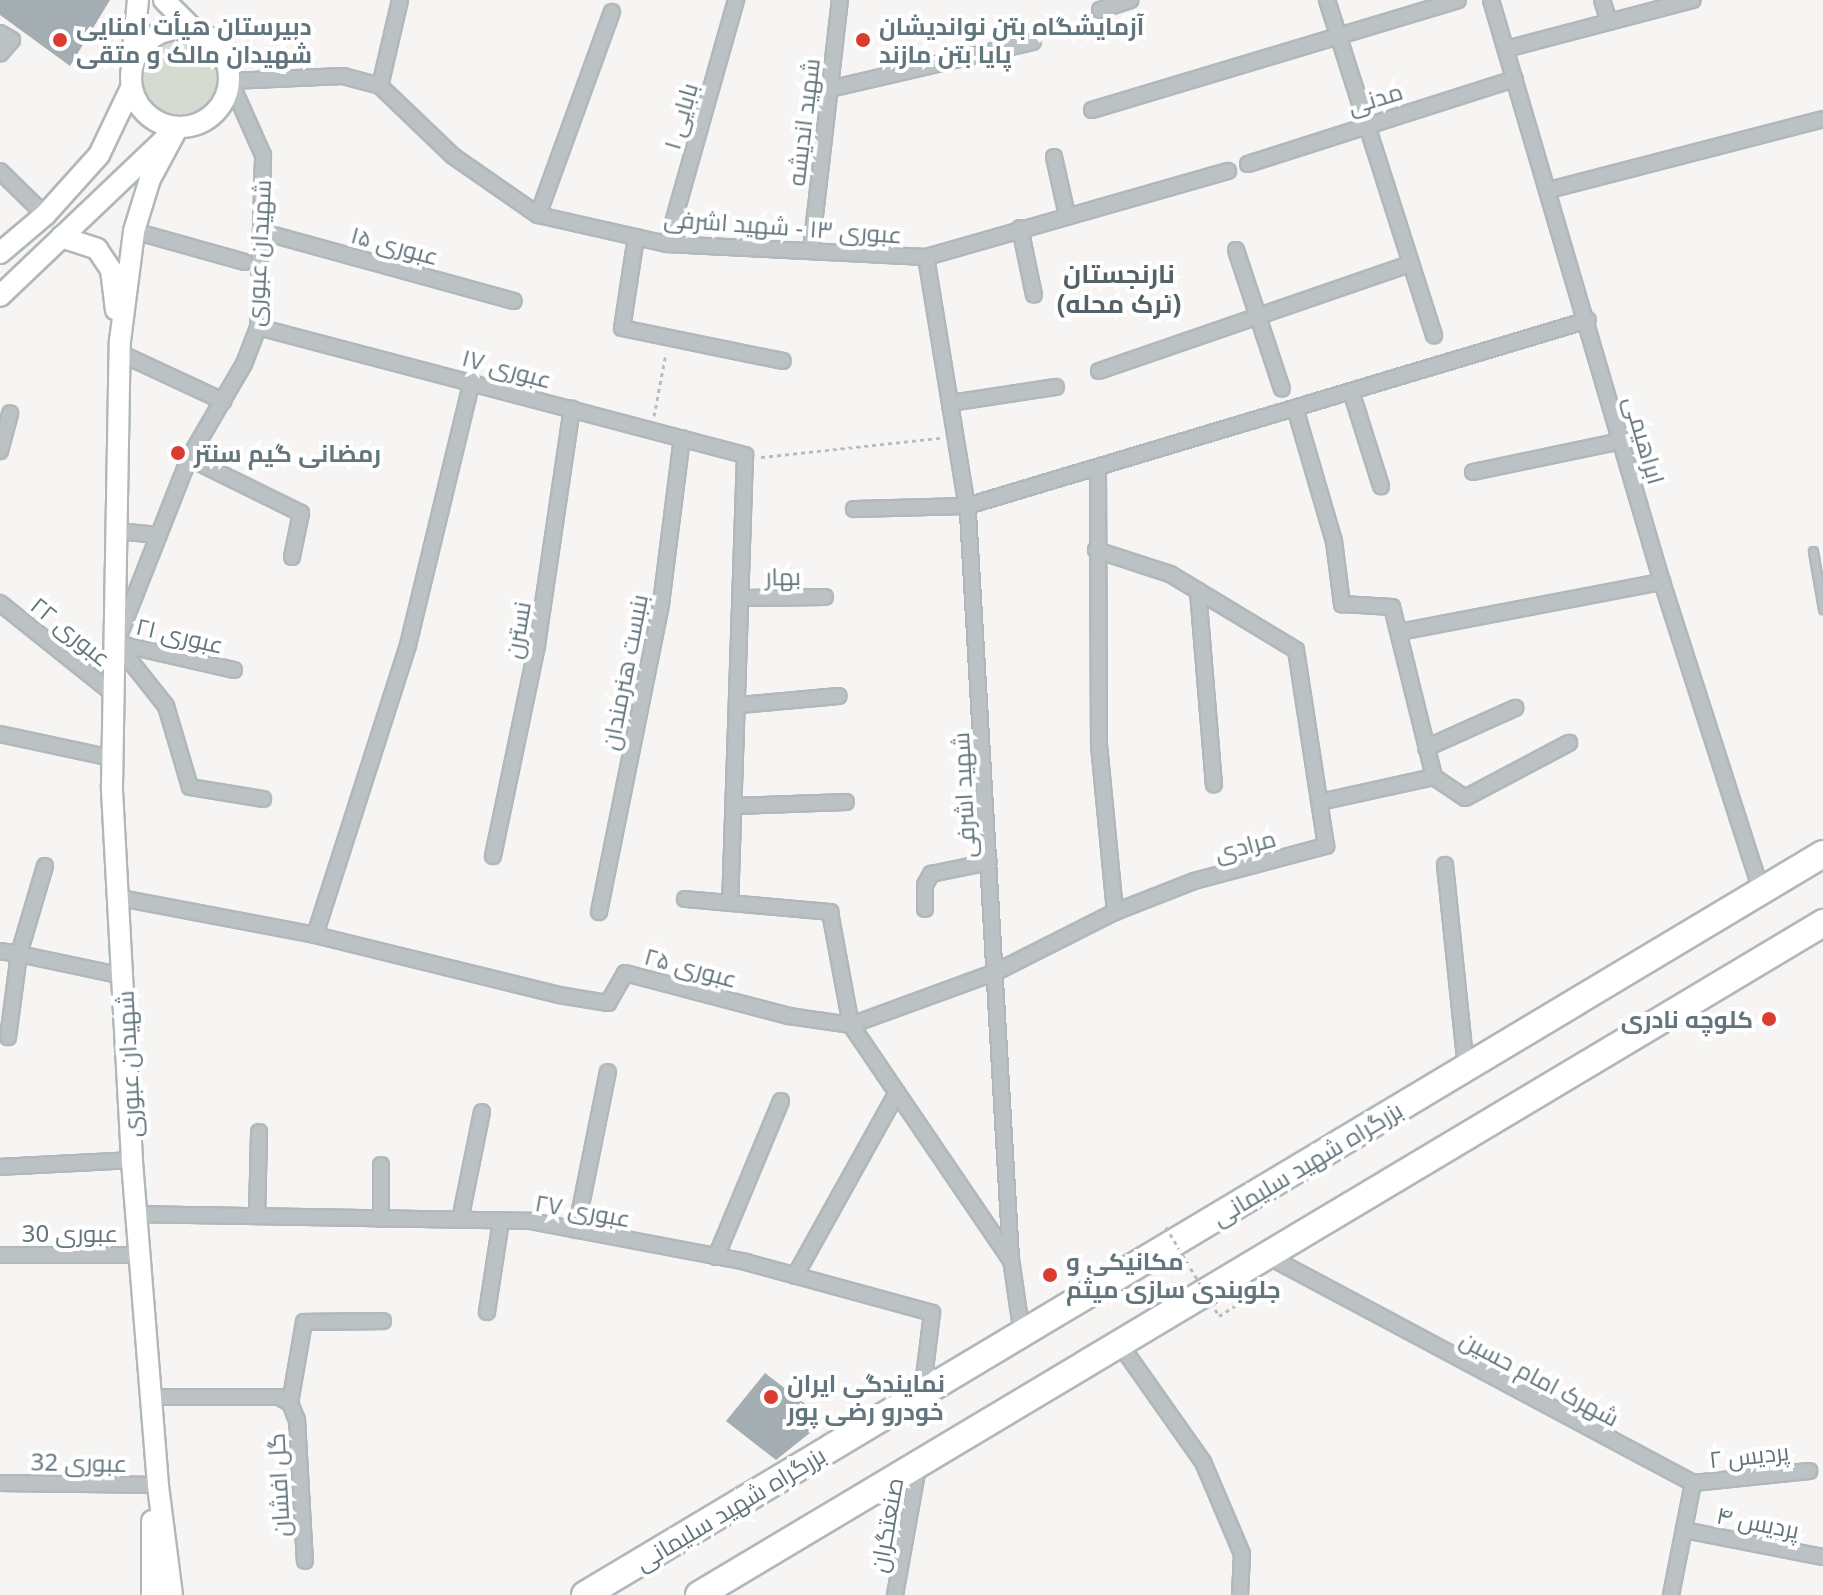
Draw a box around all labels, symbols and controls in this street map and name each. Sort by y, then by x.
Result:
place label: دبیرستان هیأت امنایی شهیدان مالک و متقی [76,12,312,68]
place label: آزمایشگاه بتن نواندیشان پایا بتن مازند [879,12,1144,68]
marker: دبیرستان هیأت امنایی شهیدان مالک و متقی [51,31,69,49]
marker: آزمایشگاه بتن نواندیشان پایا بتن مازند [854,31,872,49]
street label: شهید اندیشه [781,56,825,188]
street label: مدنی [1344,76,1406,120]
street label: بابایی ۱ [657,79,703,153]
street label: شهیدان عبوری [240,179,276,327]
street label: عبوری ۱۳ - شهید اشرفی [663,203,903,249]
street label: عبوری ۱۵ [348,219,442,271]
district label: نارنجستان (ترک محله) [1057,258,1181,320]
street label: عبوری ۱۷ [459,342,555,394]
street label: ابراهیمی [1619,393,1671,487]
place label: رمضانی گیم سنتر [194,439,381,467]
marker: رمضانی گیم سنتر [169,444,187,462]
street label: بهار [765,561,801,591]
street label: عبوری ۲۲ [25,590,117,672]
street label: بنبست هنرمندان [595,592,653,752]
street label: نسترن [498,599,536,661]
street label: عبوری ۲۱ [133,611,227,659]
street label: شهید اشرفی [945,731,981,859]
street label: مرادی [1211,823,1279,867]
street label: عبوری ۲۵ [641,941,741,993]
street label: شهیدان عبوری [110,990,146,1138]
place label: کلوچه نادری [1621,1005,1753,1033]
marker: کلوچه نادری [1760,1010,1778,1028]
street label: بزرگراه شهید سلیمانی [1207,1095,1407,1231]
street label: عبوری ۲۷ [533,1187,633,1233]
street label: عبوری 30 [22,1219,118,1247]
place label: مکانیکی و جلوبندی سازی میثم [1066,1247,1281,1303]
marker: مکانیکی و جلوبندی سازی میثم [1041,1266,1059,1284]
street label: شهرک امام حسین [1456,1324,1624,1432]
place label: نمایندگی ایران خودرو رضی پور [787,1369,945,1425]
marker: نمایندگی ایران خودرو رضی پور [762,1388,780,1406]
street label: گل افشان [261,1432,295,1538]
street label: پردیس ۲ [1708,1436,1790,1474]
street label: بزرگراه شهید سلیمانی [630,1440,830,1576]
street label: عبوری 32 [30,1447,128,1477]
street label: صنعتگران [864,1475,908,1575]
street label: پردیس ۴ [1714,1500,1802,1544]

